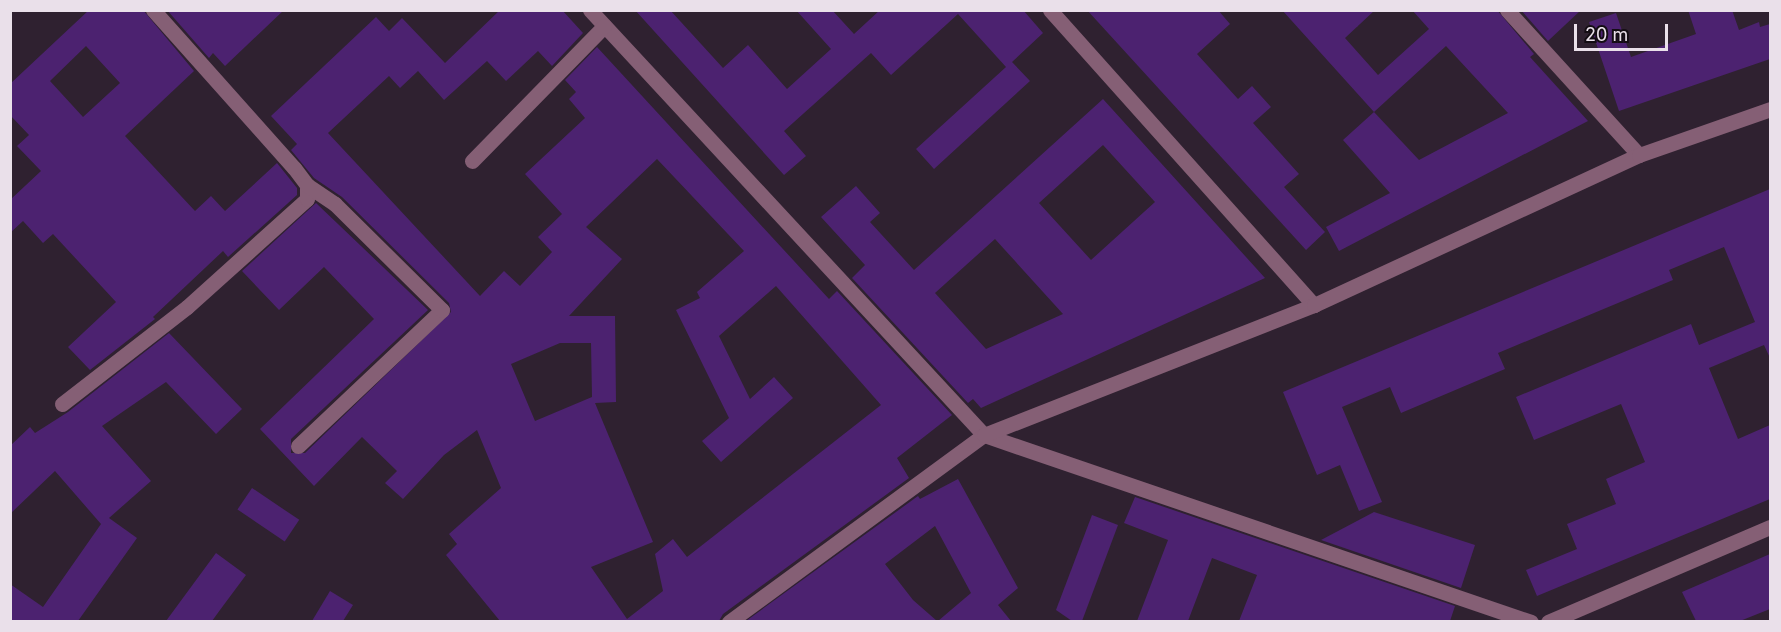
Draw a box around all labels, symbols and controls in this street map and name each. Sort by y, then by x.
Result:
scale bar [1577,12,1672,50]
text: 20 m [1585,24,1628,45]

